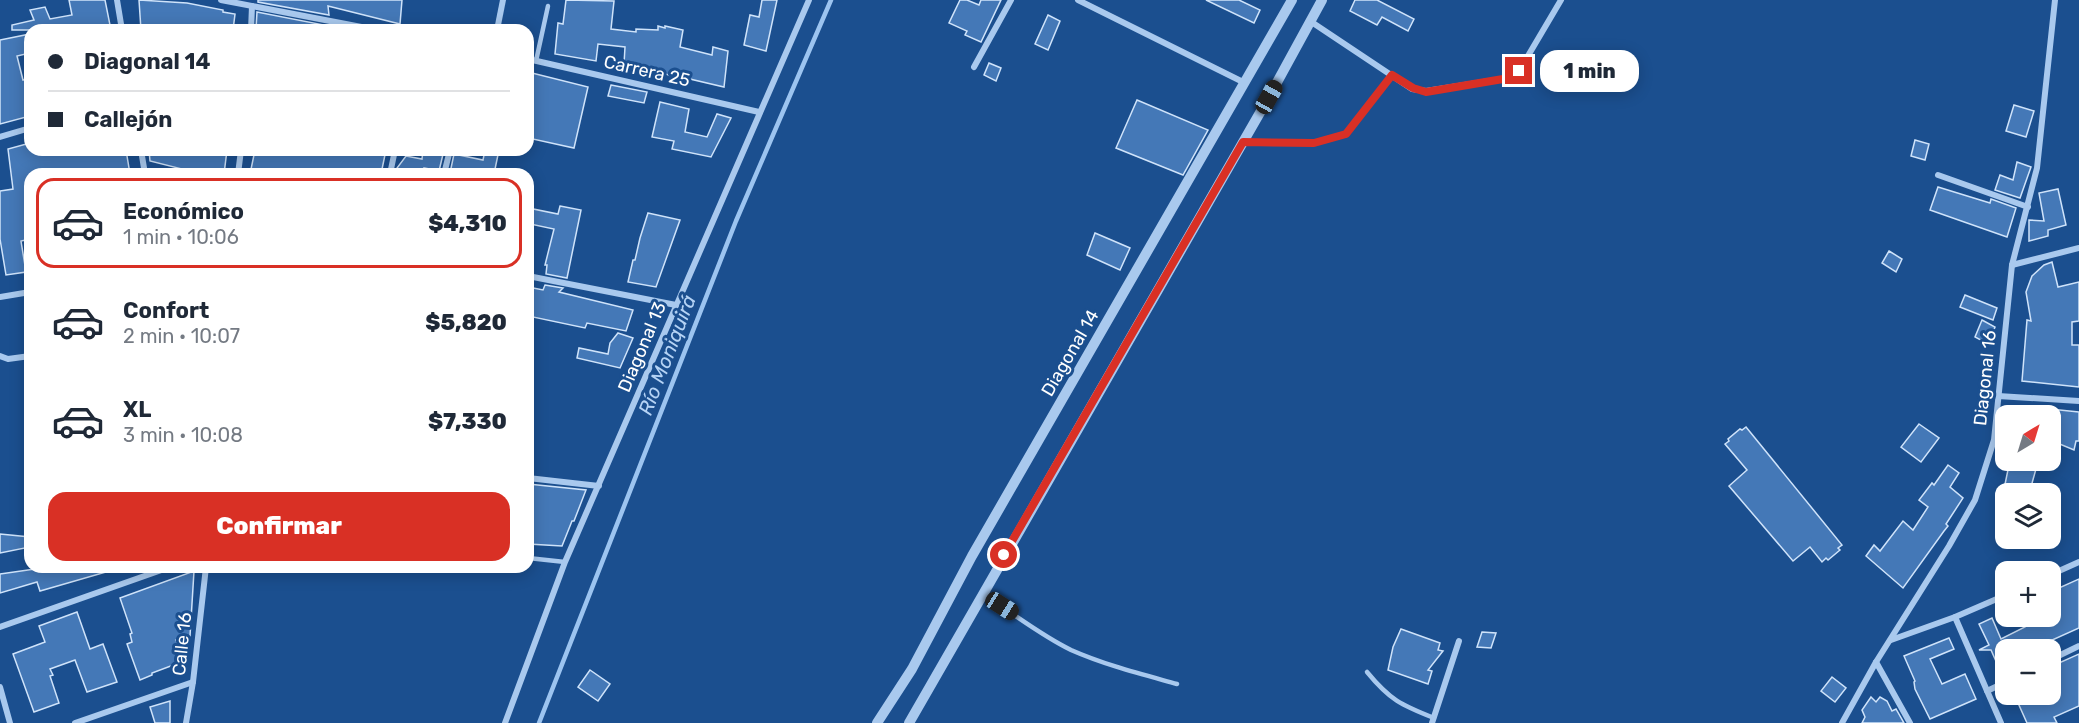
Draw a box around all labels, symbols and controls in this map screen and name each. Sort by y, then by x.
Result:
text: Diagonal 14 [84,48,210,75]
street label: Carrera 25 [602,50,692,92]
callout: 1 min [1540,50,1639,92]
route end [1505,57,1532,84]
text: 1 min [1563,59,1616,83]
car [1252,77,1286,117]
text: Callejón [84,106,172,133]
icon: car [51,196,105,250]
text: Económico [123,198,244,225]
text: $4,310 [428,210,507,237]
text: 1 min · 10:06 [123,225,239,249]
water label: Río Moniquirá [633,291,701,419]
icon: car [51,295,105,349]
text: Confort [123,297,209,324]
street label: Diagonal 13 [613,299,671,395]
street label: Diagonal 14 [1036,306,1104,400]
text: $5,820 [425,309,507,336]
text: 2 min · 10:07 [123,324,240,348]
street label: Diagonal 16 [1969,329,2001,427]
icon: car [51,394,105,448]
text: XL [123,396,151,423]
north arrow [1995,405,2061,471]
map controls [1995,405,2061,705]
text: $7,330 [428,408,507,435]
text: 3 min · 10:08 [123,423,243,447]
button: layers [1995,483,2061,549]
button: Confirmar [48,492,510,561]
route start [990,541,1017,568]
button: + [1995,561,2061,627]
car [982,589,1022,623]
street label: Calle 16 [168,611,196,677]
button: − [1995,639,2061,705]

